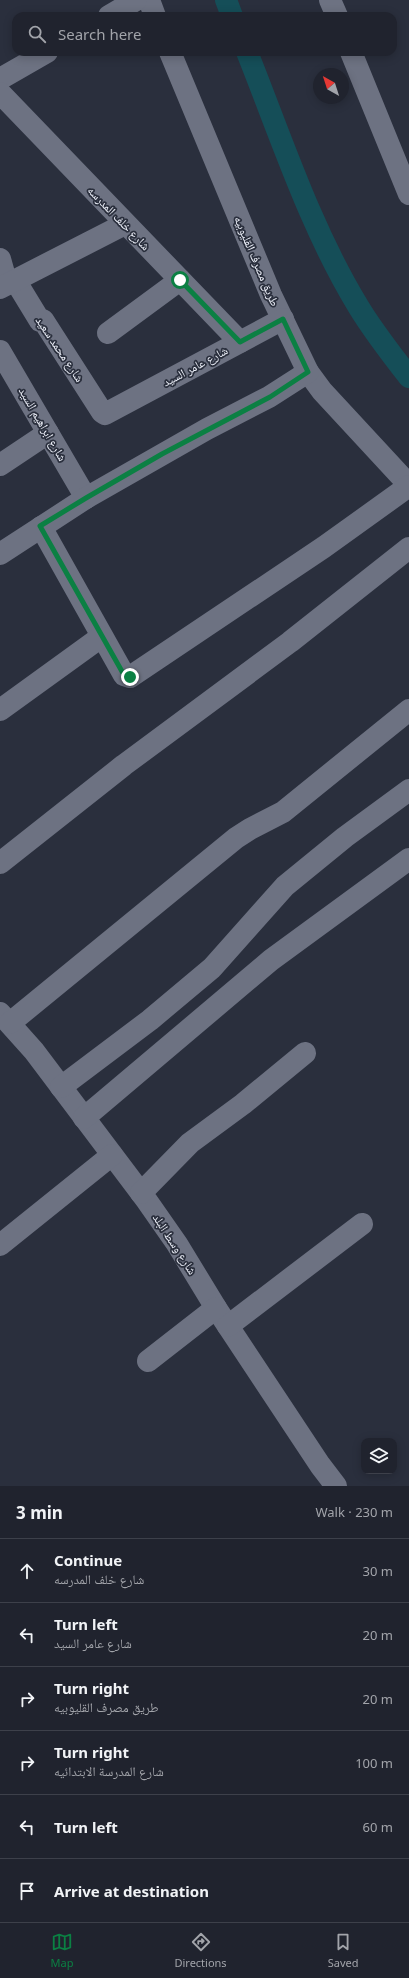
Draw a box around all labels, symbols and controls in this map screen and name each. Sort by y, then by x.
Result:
search box [12,12,397,56]
icon: search [26,23,48,45]
text: Search here [58,24,141,44]
north arrow [313,68,349,104]
street label: شارع خلف المدرسه [84,182,154,254]
street label: طريق مصرف القليوبيه [230,213,284,309]
route start [171,271,189,289]
street label: شارع محمد سعيد [32,313,88,385]
street label: شارع عامر السيد [159,342,231,390]
street label: شارع ابراهيم السيد [15,384,71,464]
route end [121,668,139,686]
street label: شارع وسط البلد [149,1210,201,1278]
map controls [361,1438,397,1474]
button: layers [361,1438,397,1474]
text: 3 min [16,1501,63,1524]
text: Walk · 230 m [315,1503,393,1521]
text: Continue [54,1550,122,1570]
icon: ahead [16,1560,38,1582]
text: 30 m [363,1562,393,1580]
text: شارع خلف المدرسه [54,1570,144,1588]
text: Turn left [54,1614,118,1634]
icon: left [16,1624,38,1646]
text: 20 m [363,1626,393,1644]
text: شارع عامر السيد [54,1634,132,1652]
text: Turn right [54,1678,129,1698]
icon: right [16,1688,38,1710]
text: 20 m [363,1690,393,1708]
text: طريق مصرف القليوبيه [54,1698,159,1716]
text: Turn right [54,1742,129,1762]
icon: right [16,1752,38,1774]
text: 100 m [355,1754,393,1772]
text: شارع المدرسة الابتدائيه [54,1762,164,1780]
icon: left [16,1816,38,1838]
text: Turn left [54,1817,118,1837]
text: 60 m [363,1818,393,1836]
icon: arrive [16,1880,38,1902]
text: Arrive at destination [54,1881,209,1901]
tab: Map [51,1931,73,1970]
tab: Directions [174,1931,227,1970]
tab: Saved [328,1931,358,1970]

